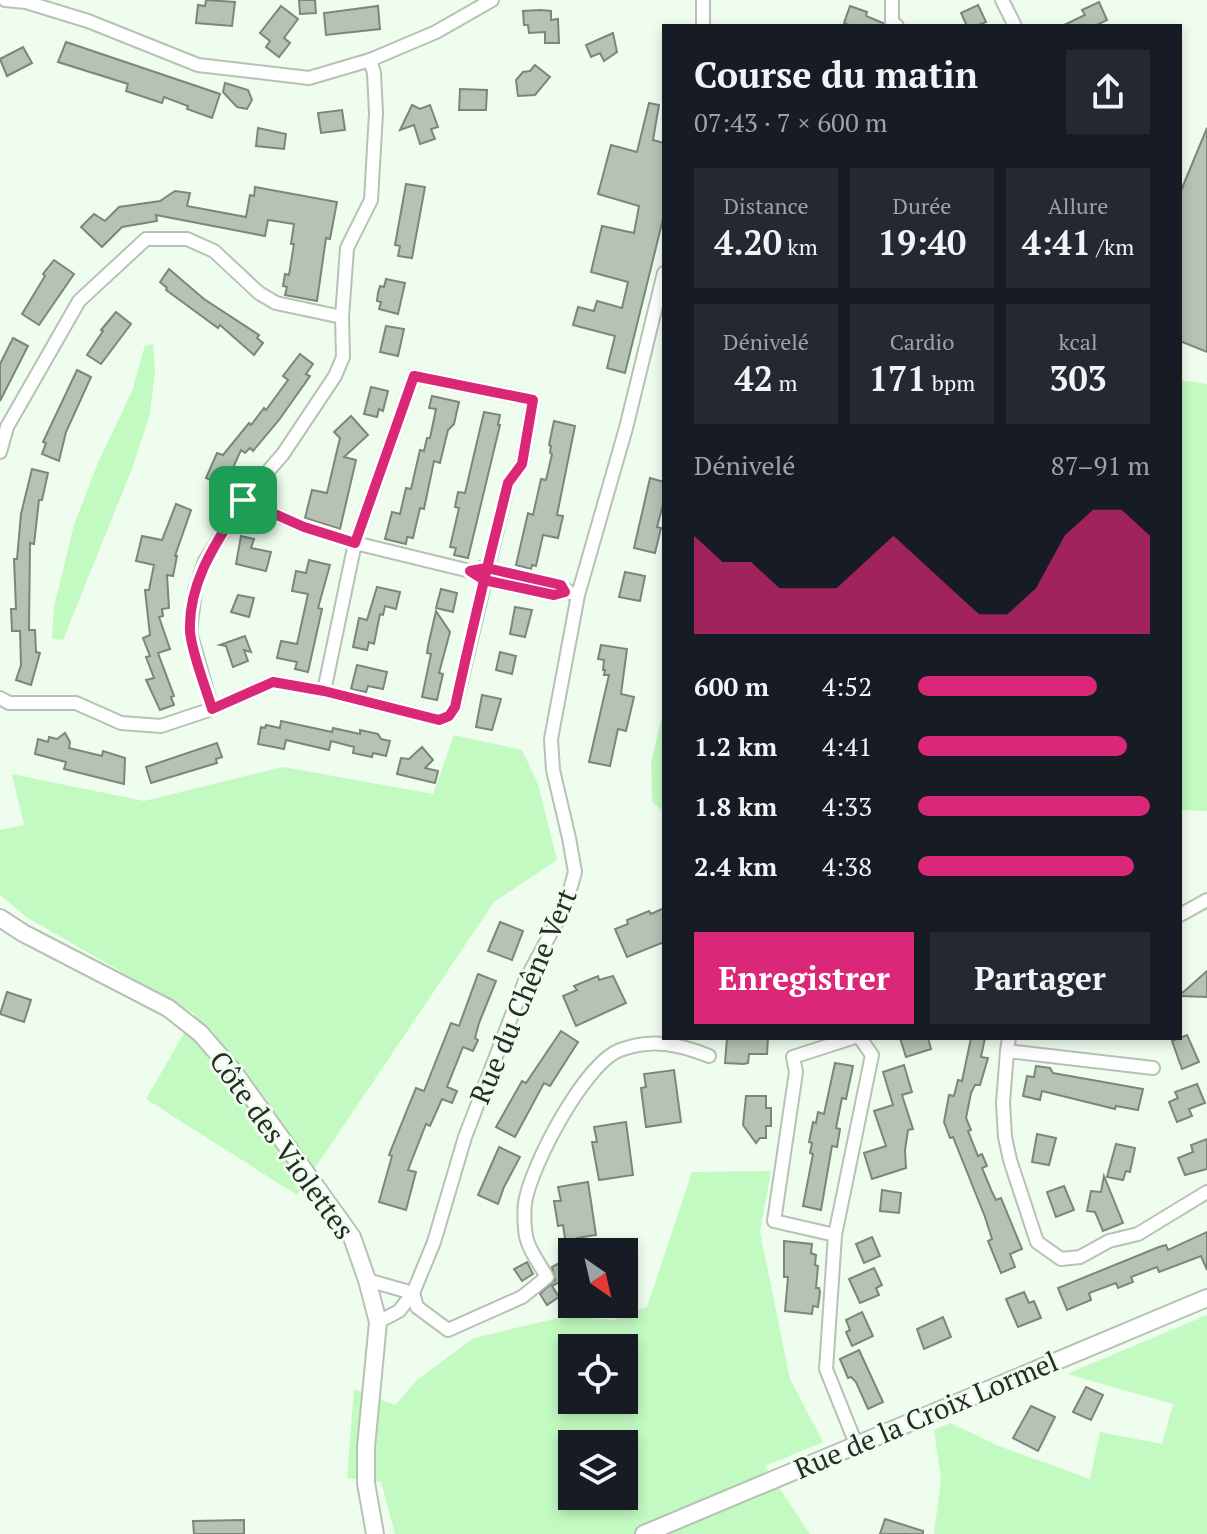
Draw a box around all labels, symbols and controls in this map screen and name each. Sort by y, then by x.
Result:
button: share [1066,50,1150,134]
text: Course du matin [694,51,978,98]
text: 07:43 · 7 × 600 m [694,105,888,139]
text: Distance [724,191,809,220]
text: Durée [893,191,951,220]
text: Allure [1048,191,1108,220]
text: 4.20 [714,220,782,265]
text: 19:40 [878,220,966,265]
text: 4:41 [1022,220,1091,265]
text: km [782,232,818,261]
text: /km [1091,232,1134,261]
text: Dénivelé [723,327,809,356]
text: Cardio [890,327,954,356]
text: kcal [1058,327,1098,356]
text: 42 [735,356,773,401]
text: 171 [869,356,926,401]
text: 303 [1049,356,1107,401]
text: m [773,368,797,397]
text: bpm [926,368,975,397]
text: Dénivelé [694,448,795,482]
text: 87–91 m [1051,448,1150,482]
pin [209,466,277,534]
icon: arrive [221,478,265,522]
text: 600 m [694,669,769,703]
text: 4:52 [822,669,872,703]
text: 1.2 km [694,729,777,763]
text: 4:41 [822,729,872,763]
text: 1.8 km [694,789,777,823]
text: 4:33 [822,789,872,823]
text: 2.4 km [694,849,777,883]
text: 4:38 [822,849,872,883]
street label: Rue du Chêne Vert [461,882,585,1109]
button: Enregistrer [694,932,914,1024]
button: Partager [930,932,1150,1024]
street label: Côte des Violettes [202,1043,363,1246]
north arrow [558,1238,638,1318]
map controls [558,1238,638,1510]
button: locate [558,1334,638,1414]
street label: Rue de la Croix Lormel [788,1342,1063,1487]
button: layers [558,1430,638,1510]

